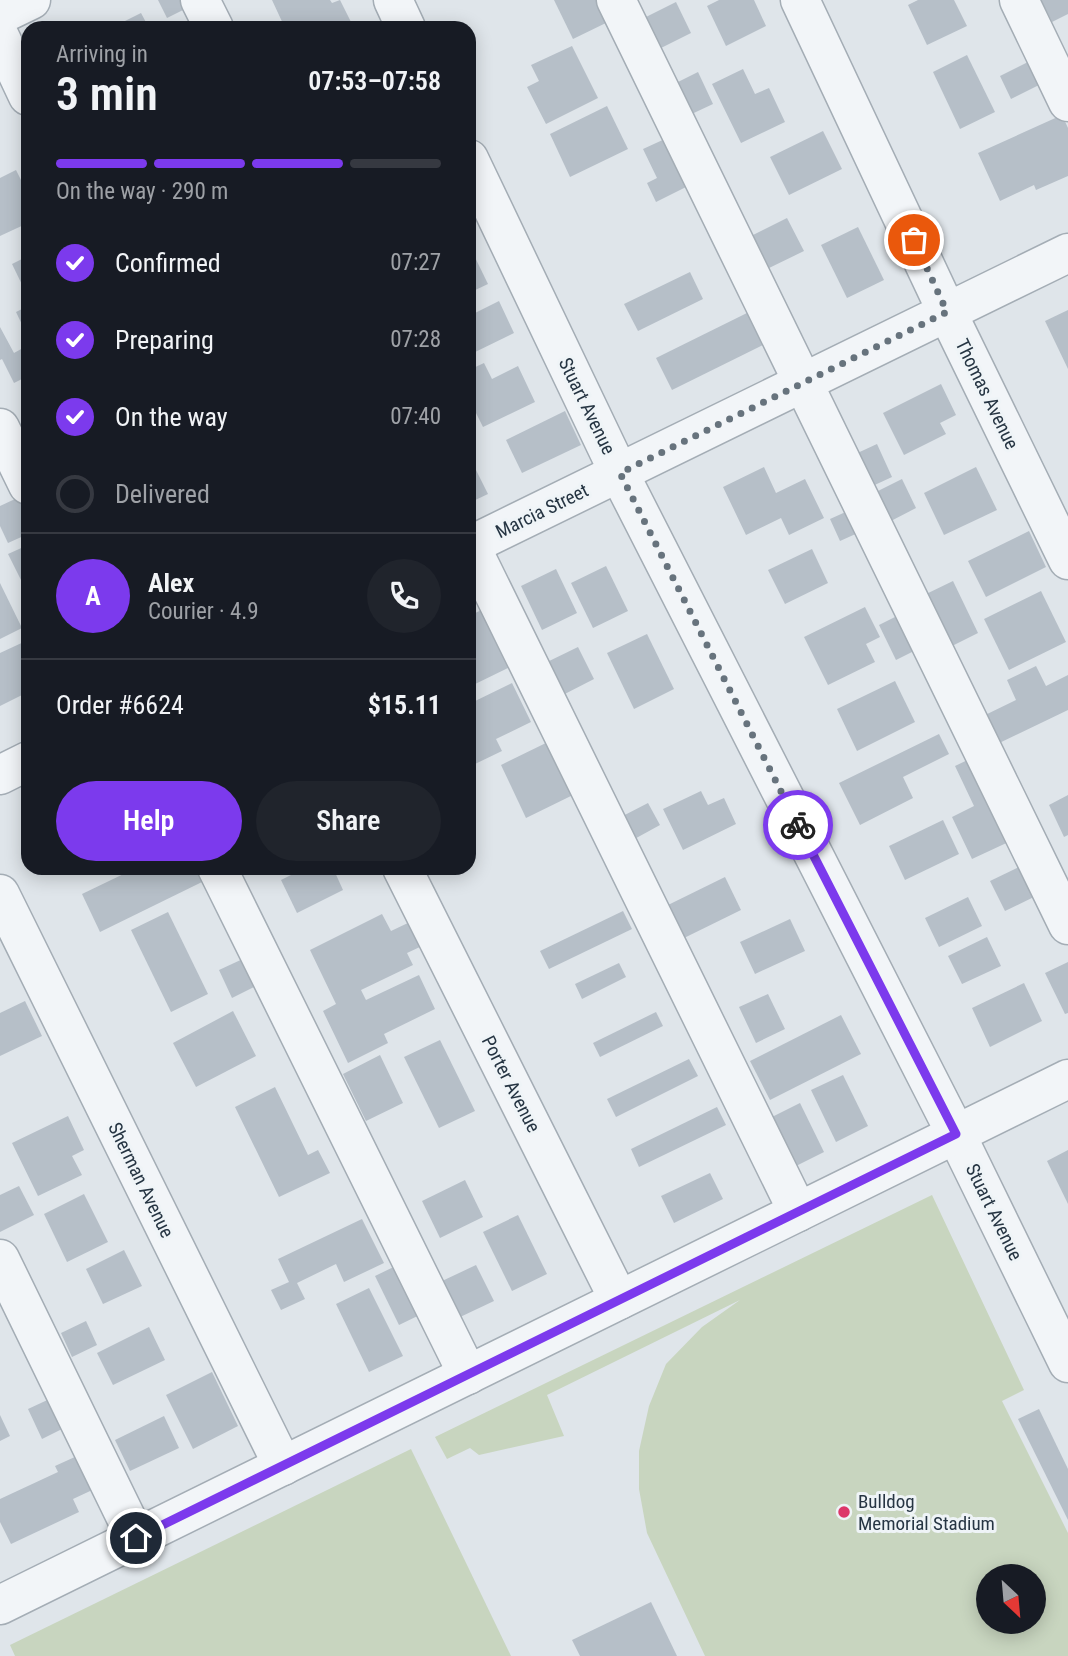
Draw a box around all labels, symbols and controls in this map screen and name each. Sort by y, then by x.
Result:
text: Arriving in [56,41,148,68]
text: 07:53–07:58 [308,66,441,96]
text: 3 min [56,67,158,121]
text: On the way · 290 m [56,178,228,205]
pin [884,210,944,270]
icon: bag [895,221,933,259]
icon: check [56,244,94,282]
text: Confirmed [115,248,221,278]
text: 07:27 [390,249,441,276]
icon: check [56,321,94,359]
text: Preparing [115,325,214,355]
text: 07:28 [390,326,441,353]
street label: Thomas Avenue [950,335,1024,453]
street label: Stuart Avenue [554,354,620,458]
icon: check [56,398,94,436]
text: On the way [115,402,228,432]
text: 07:40 [390,403,441,430]
text: Delivered [115,479,210,509]
street label: Marcia Street [492,479,592,543]
button: phone [367,559,441,633]
text: Alex [148,568,194,598]
text: A [85,581,101,611]
text: Courier · 4.9 [148,598,259,625]
text: Order #6624 [56,690,184,720]
text: $15.11 [368,690,441,720]
button: Help [56,781,242,861]
button: Share [256,781,441,861]
courier [763,790,833,860]
icon: bike [779,806,817,844]
street label: Porter Avenue [477,1032,545,1136]
street label: Sherman Avenue [103,1119,179,1241]
street label: Stuart Avenue [961,1160,1027,1264]
place label: Bulldog Memorial Stadium [858,1490,995,1535]
marker: Bulldog Memorial Stadium [836,1504,852,1520]
pin [106,1508,166,1568]
icon: home [117,1519,155,1557]
north arrow [976,1564,1046,1634]
map controls [976,1564,1046,1634]

